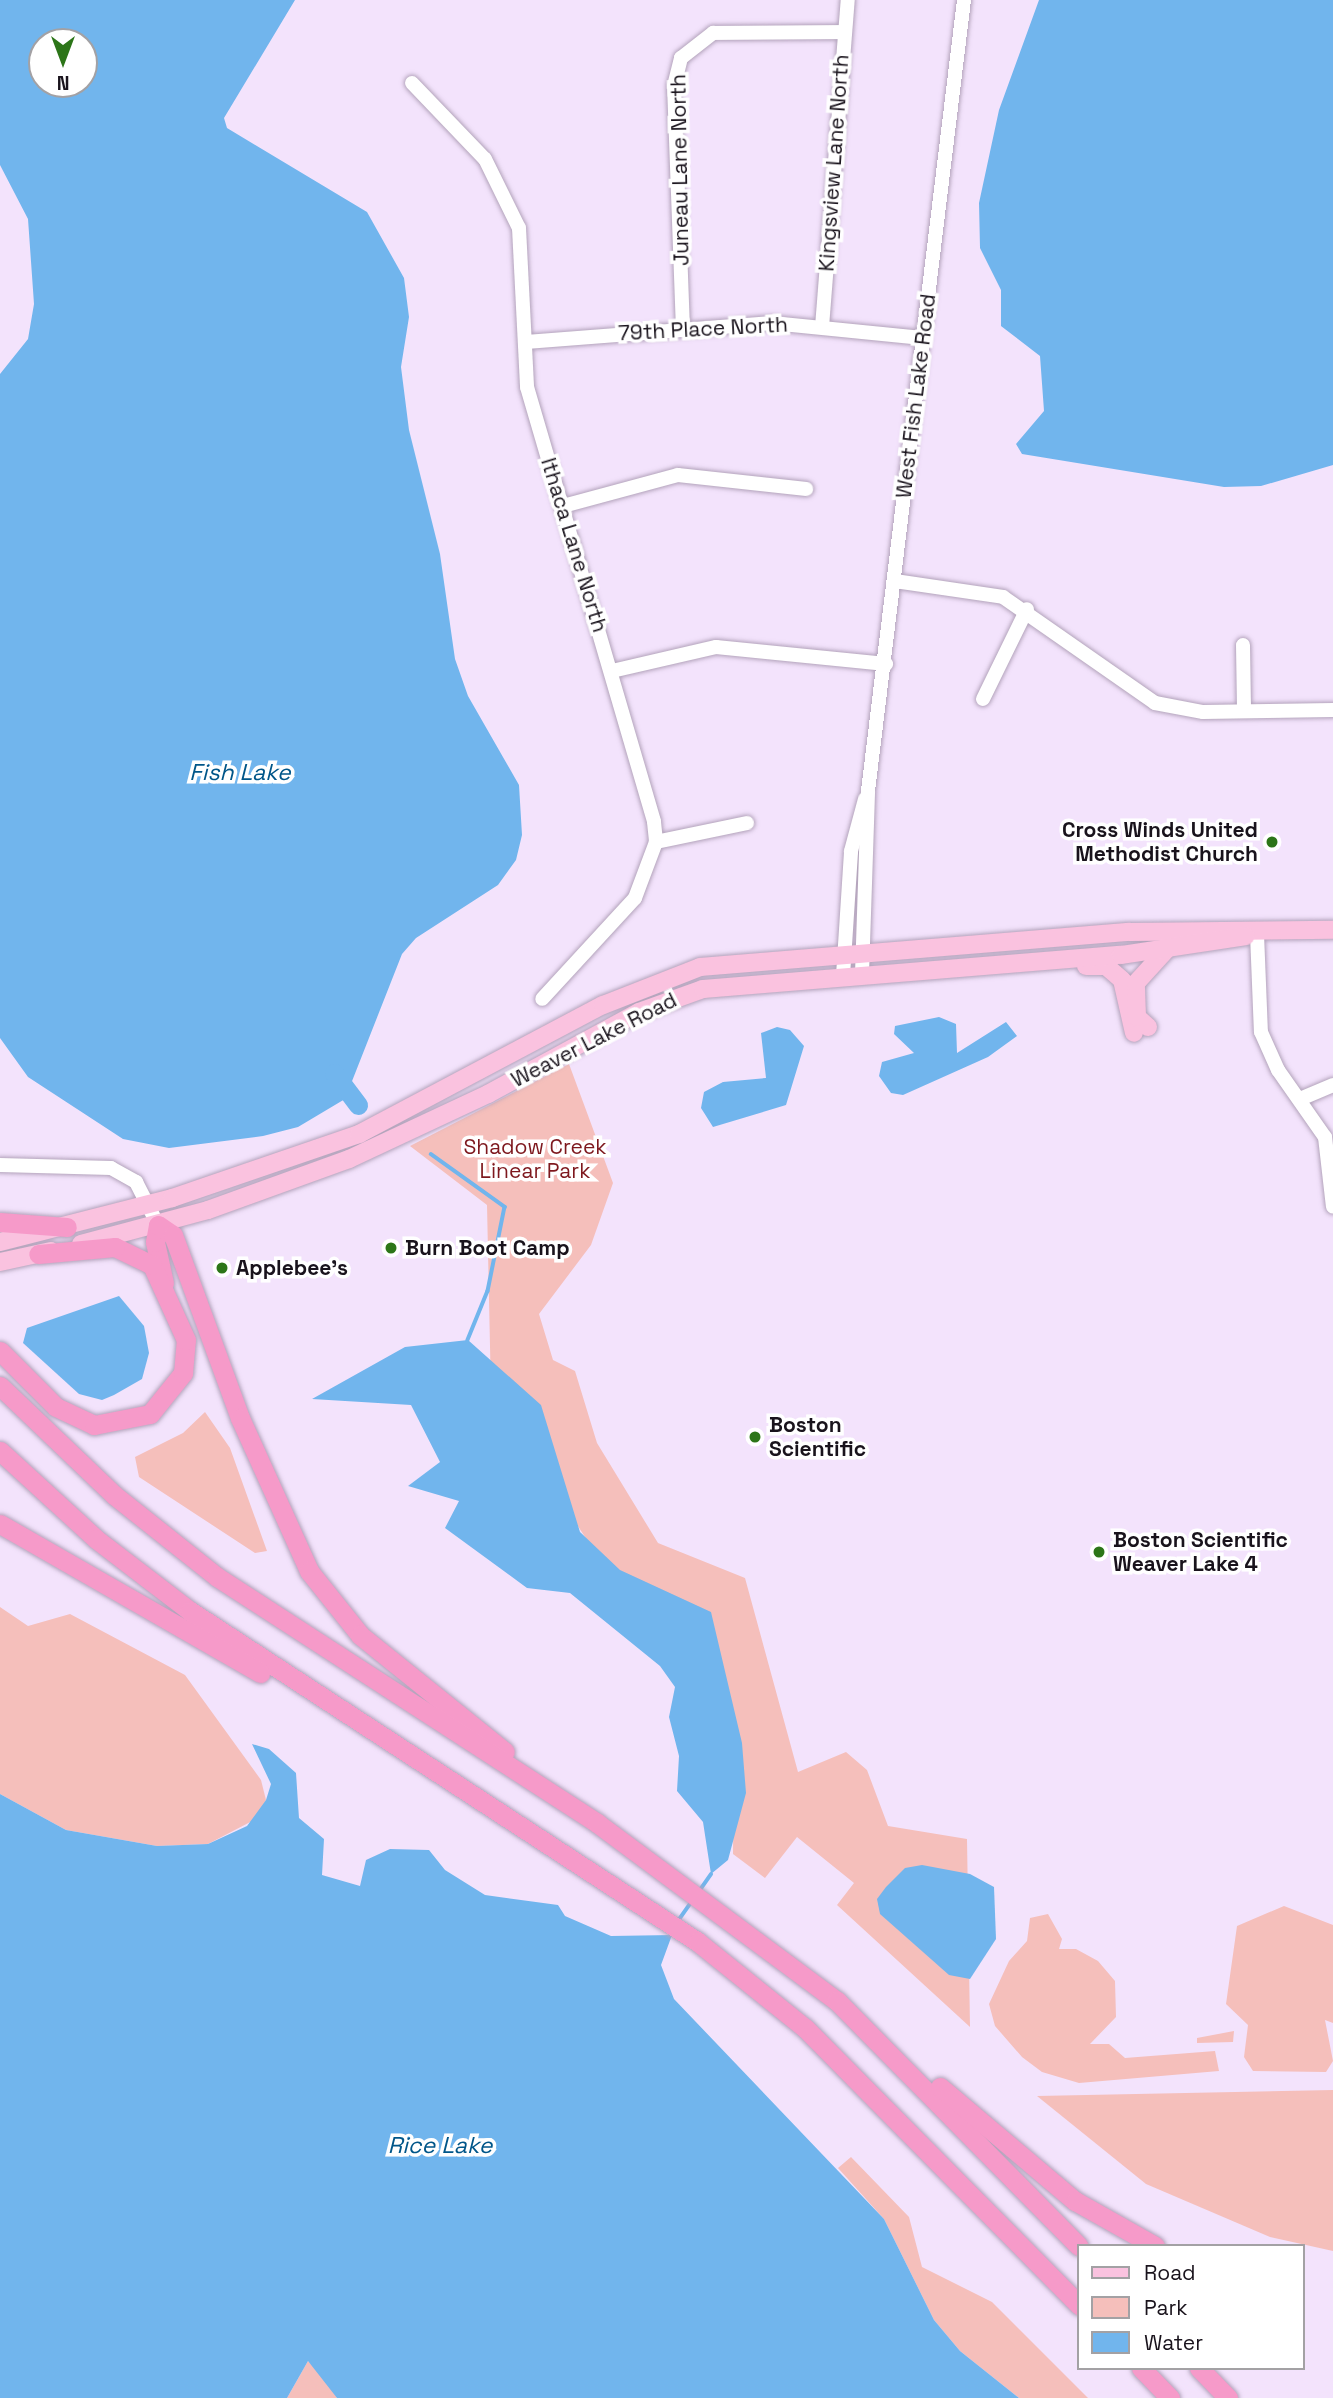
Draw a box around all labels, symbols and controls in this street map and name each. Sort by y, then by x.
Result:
north arrow [28,28,98,98]
street label: Kingsview Lane North [814,54,854,272]
text: N [57,70,69,95]
street label: Juneau Lane North [666,74,694,266]
street label: West Fish Lake Road [891,292,941,500]
street label: 79th Place North [618,312,788,346]
street label: Ithaca Lane North [535,455,613,635]
water label: Fish Lake [189,758,291,786]
place label: Cross Winds United Methodist Church [1062,817,1258,867]
marker: Cross Winds United Methodist Church [1264,834,1280,850]
street label: Weaver Lake Road [507,987,681,1093]
park label: Shadow Creek Linear Park [463,1134,607,1184]
place label: Burn Boot Camp [405,1235,570,1261]
marker: Burn Boot Camp [383,1240,399,1256]
place label: Applebee's [236,1255,348,1281]
marker: Applebee's [214,1260,230,1276]
place label: Boston Scientific [769,1412,866,1462]
marker: Boston Scientific [747,1429,763,1445]
place label: Boston Scientific Weaver Lake 4 [1113,1527,1288,1577]
marker: Boston Scientific Weaver Lake 4 [1091,1544,1107,1560]
water label: Rice Lake [388,2131,492,2159]
legend [1078,2244,1305,2370]
text: Road [1144,2259,1196,2286]
text: Park [1144,2294,1188,2321]
text: Water [1144,2329,1203,2356]

